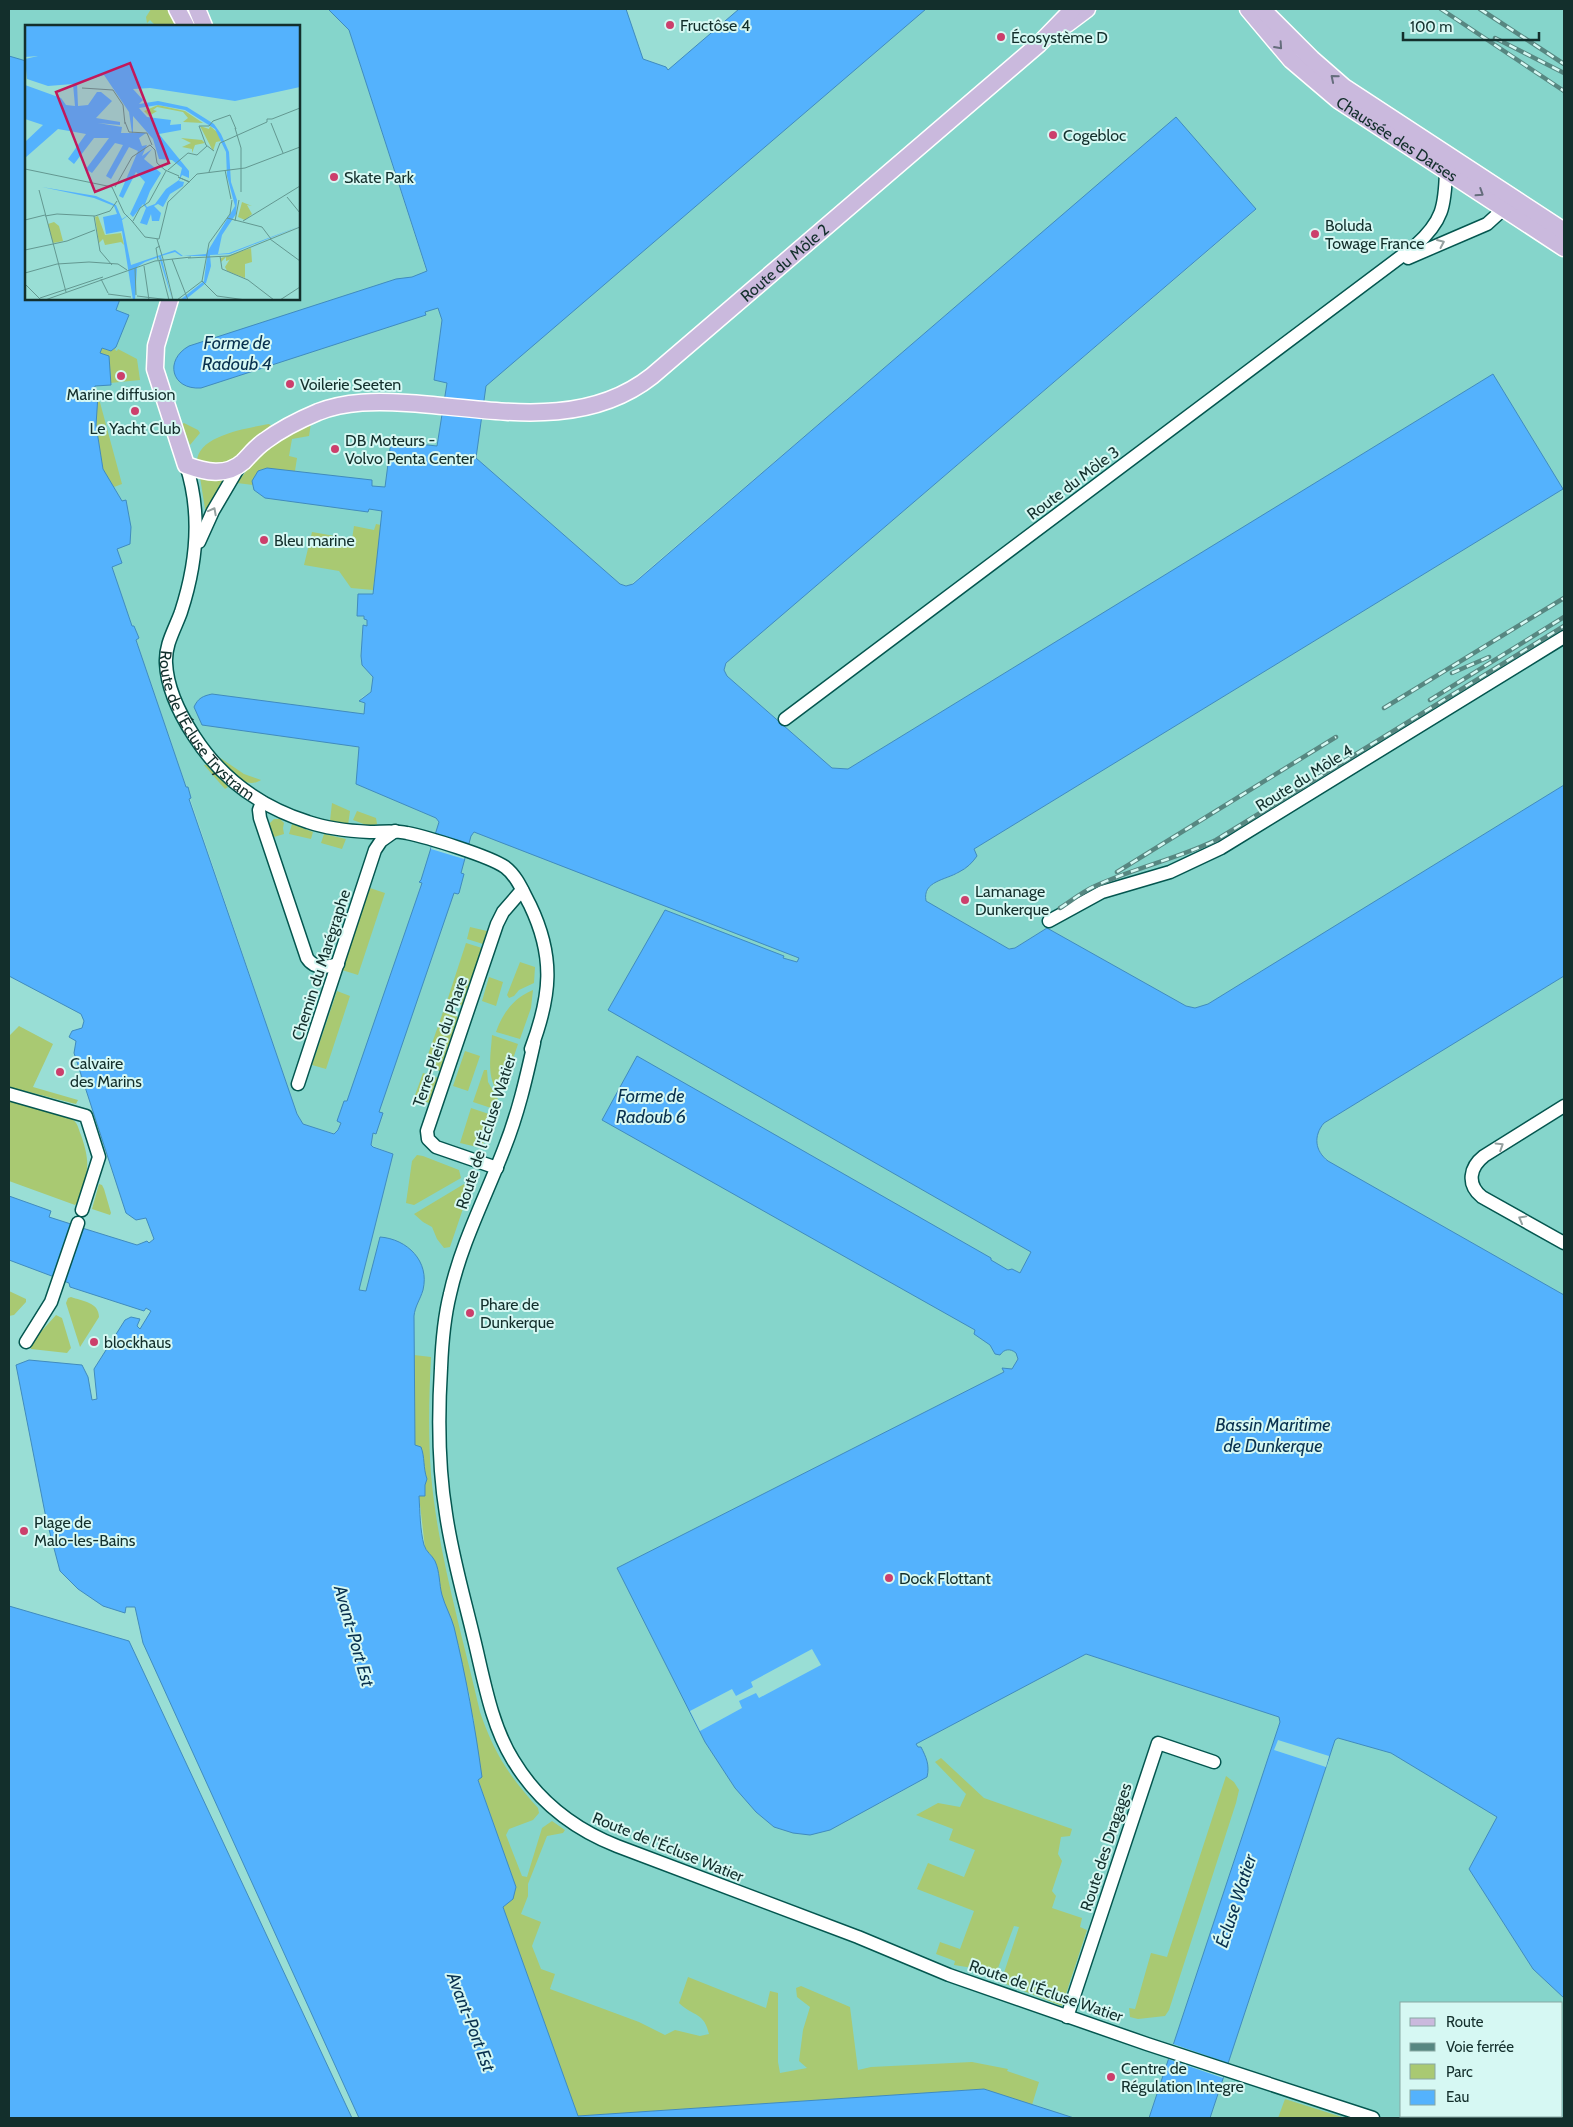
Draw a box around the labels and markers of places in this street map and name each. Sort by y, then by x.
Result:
place label: Fructôse 4 [680,16,750,35]
marker: Fructôse 4 [664,19,676,31]
place label: Écosystème D [1011,28,1108,47]
marker: Écosystème D [995,31,1007,43]
place label: Cogebloc [1063,126,1126,145]
marker: Cogebloc [1047,129,1059,141]
place label: Skate Park [344,168,415,187]
marker: Skate Park [328,171,340,183]
place label: Boluda Towage France [1325,216,1425,253]
marker: Boluda Towage France [1309,228,1321,240]
marker: Marine diffusion [115,370,127,382]
place label: Voilerie Seeten [300,375,401,394]
marker: Voilerie Seeten [284,378,296,390]
place label: Marine diffusion [67,385,175,404]
marker: Le Yacht Club [129,405,141,417]
place label: Le Yacht Club [89,419,181,438]
place label: DB Moteurs - Volvo Penta Center [345,431,475,468]
marker: DB Moteurs - Volvo Penta Center [329,443,341,455]
place label: Bleu marine [274,531,355,550]
marker: Bleu marine [258,534,270,546]
place label: Lamanage Dunkerque [975,882,1049,919]
marker: Lamanage Dunkerque [959,894,971,906]
place label: Calvaire des Marins [70,1054,142,1091]
marker: Calvaire des Marins [54,1066,66,1078]
place label: Phare de Dunkerque [480,1295,554,1332]
marker: Phare de Dunkerque [464,1307,476,1319]
place label: blockhaus [104,1333,172,1352]
marker: blockhaus [88,1336,100,1348]
place label: Plage de Malo-les-Bains [34,1513,136,1550]
marker: Plage de Malo-les-Bains [18,1525,30,1537]
place label: Dock Flottant [899,1569,991,1588]
marker: Dock Flottant [883,1572,895,1584]
place label: Centre de Régulation Integre [1121,2059,1244,2096]
marker: Centre de Régulation Integre [1105,2071,1117,2083]

